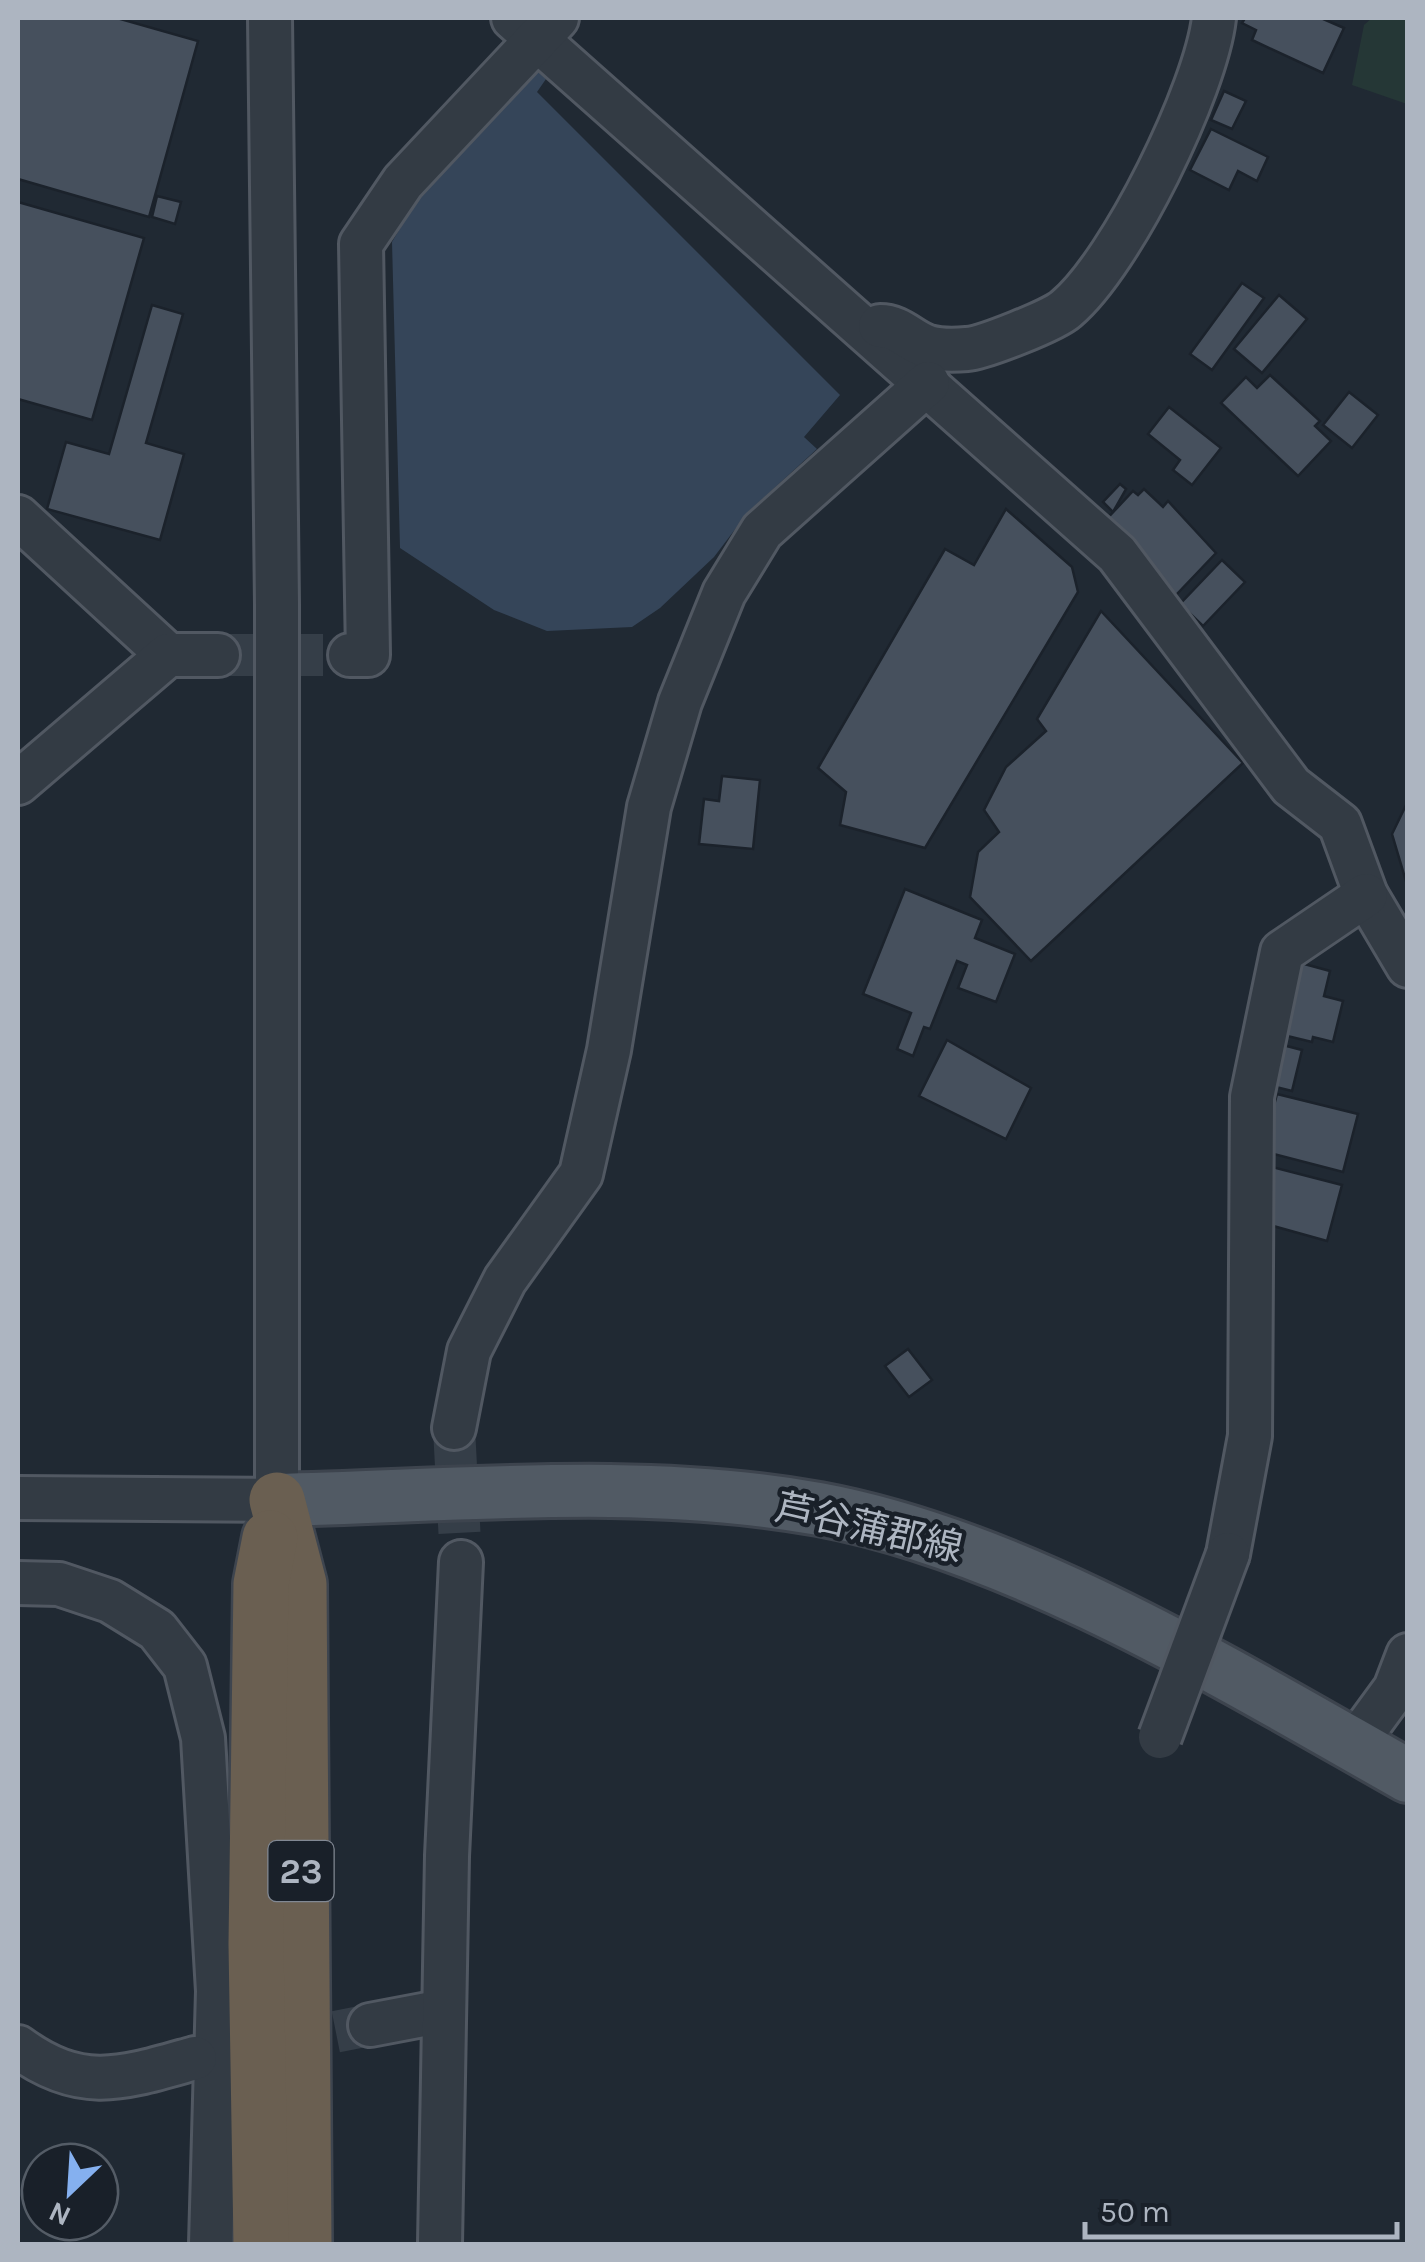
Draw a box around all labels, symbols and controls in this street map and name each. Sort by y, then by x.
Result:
street label: 芦谷蒲郡線 [771,1485,967,1571]
road number: 23 [268,1841,334,1901]
north arrow [20,2142,120,2242]
scale bar [1085,2177,1398,2239]
text: 50 m [1100,2194,1170,2230]
text: N [44,2195,76,2233]

